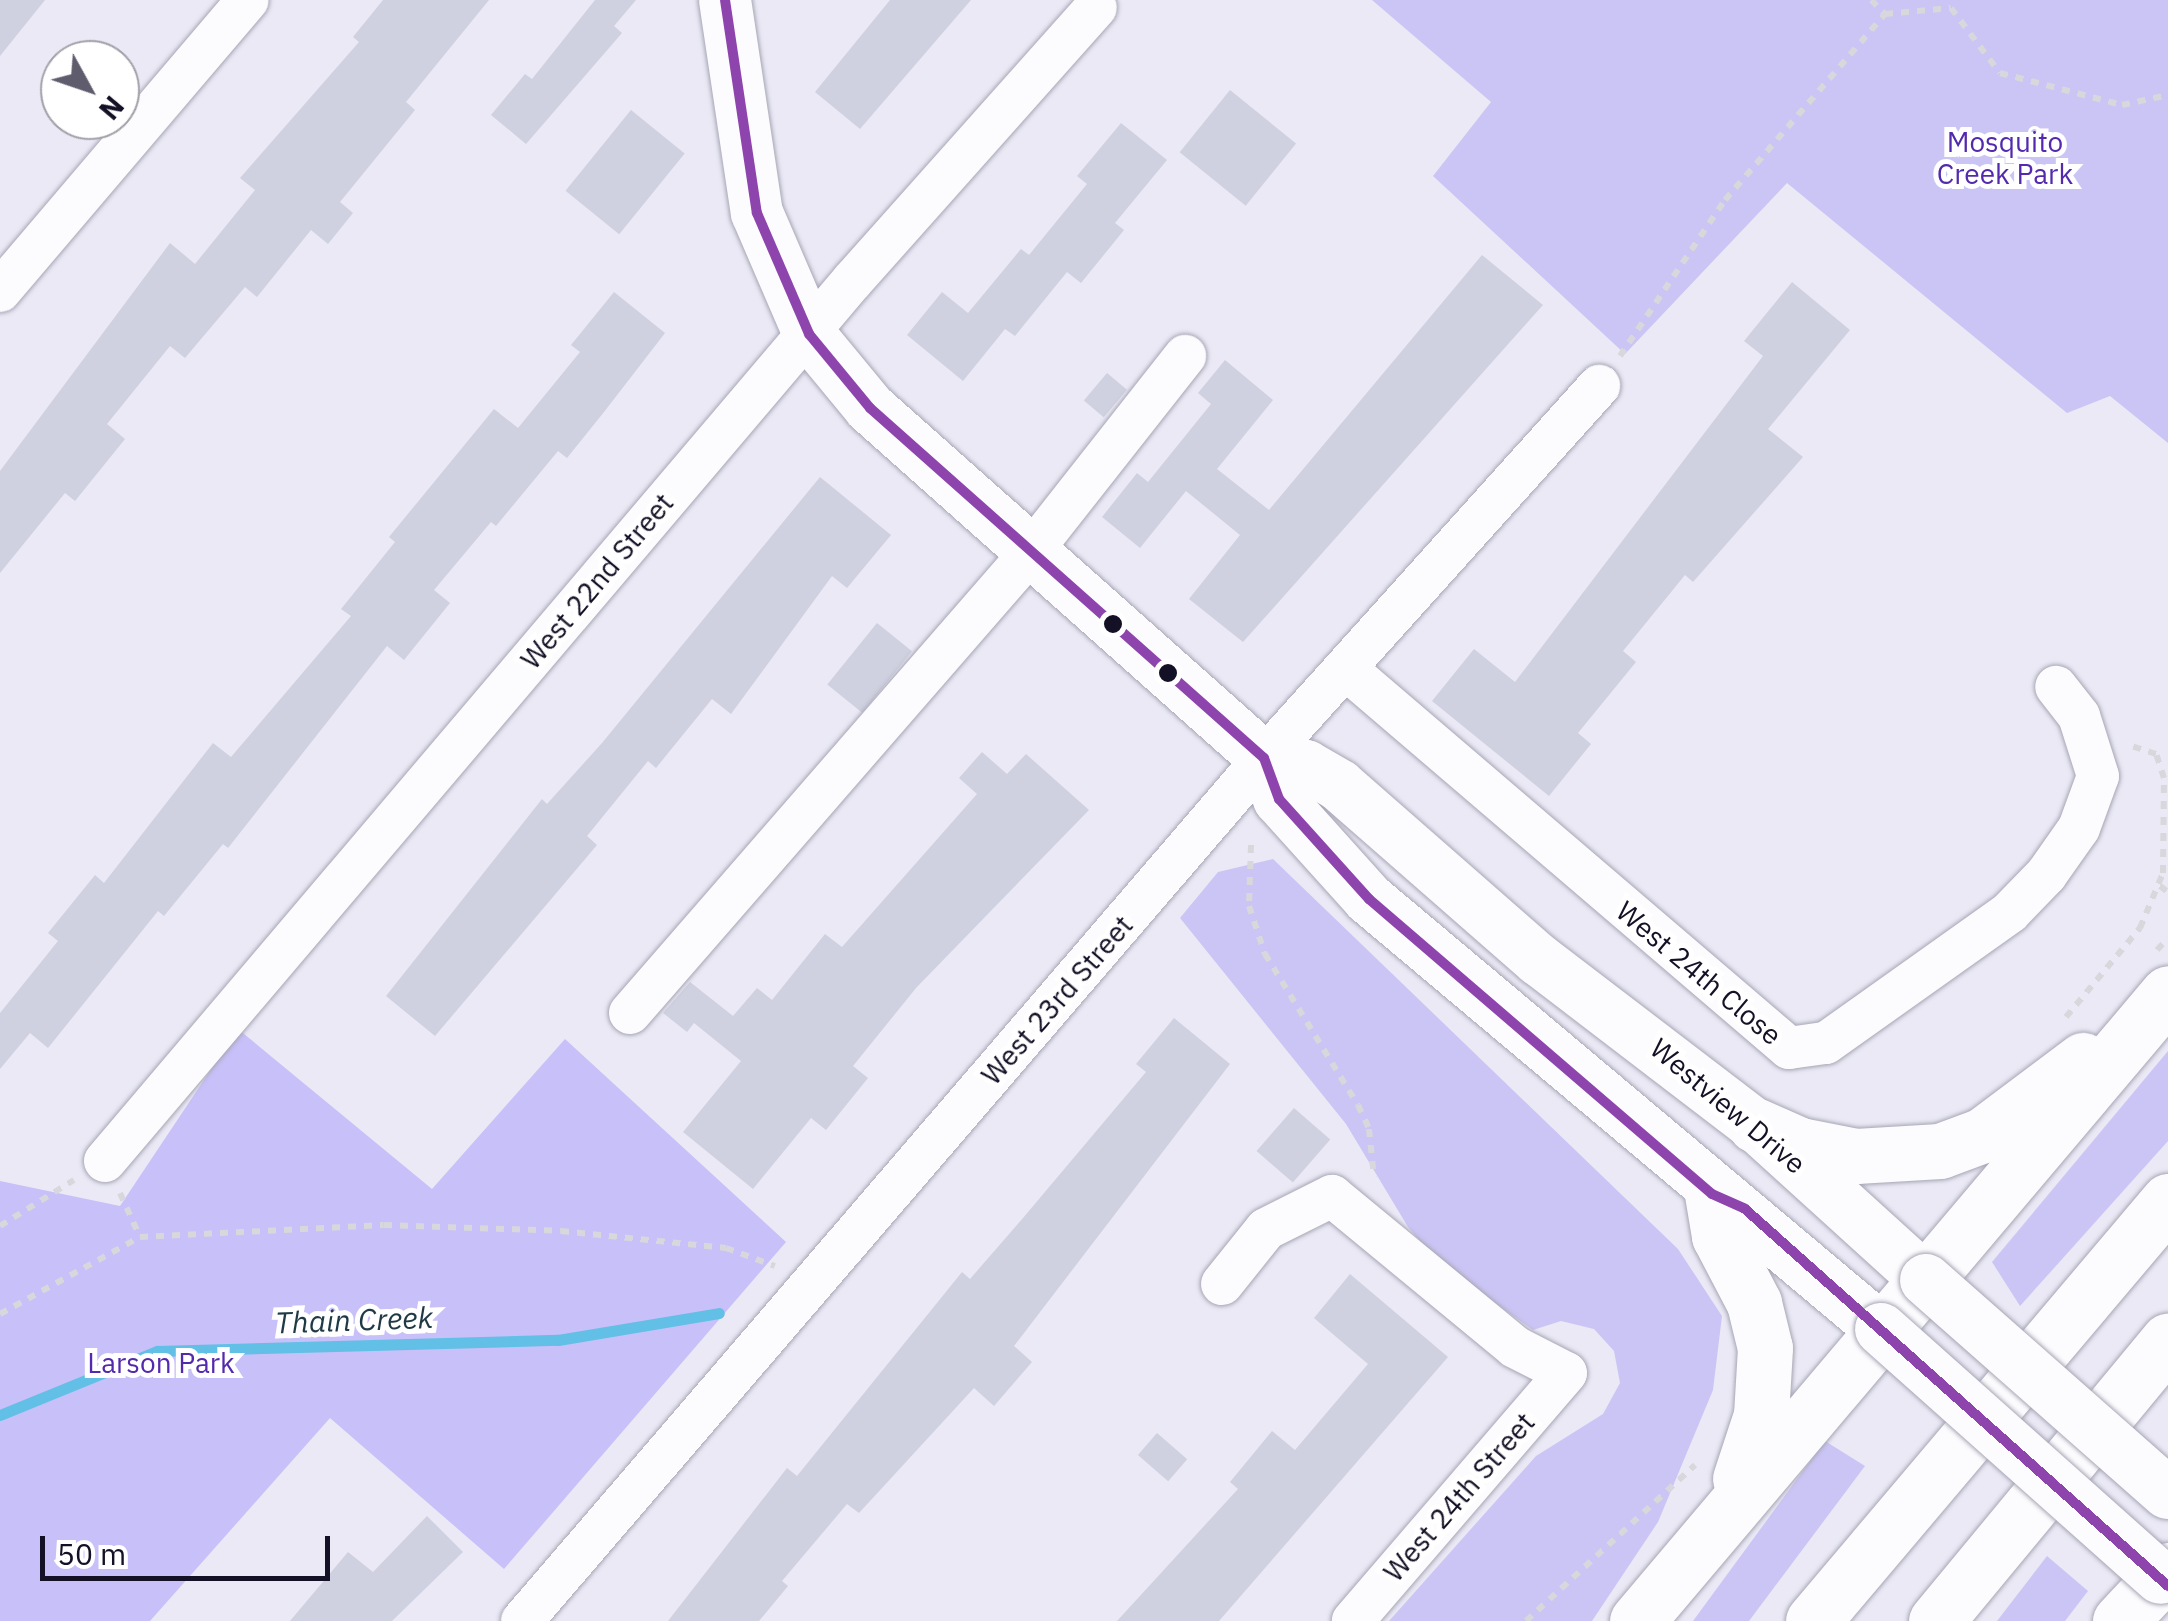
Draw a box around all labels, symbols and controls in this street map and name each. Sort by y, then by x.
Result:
north arrow [40,40,140,140]
text: N [91,89,133,128]
park label: Mosquito Creek Park [1937,125,2073,191]
street label: West 22nd Street [514,486,680,676]
unlabelled marker [1103,614,1123,634]
unlabelled marker [1158,663,1178,683]
street label: West 24th Close [1610,894,1788,1052]
street label: West 23rd Street [974,909,1140,1091]
street label: Westview Drive [1644,1031,1812,1181]
water label: Thain Creek [274,1299,434,1341]
park label: Larson Park [87,1346,235,1380]
street label: West 24th Street [1377,1406,1541,1588]
scale bar [45,1516,335,1578]
text: 50 m [57,1534,126,1573]

